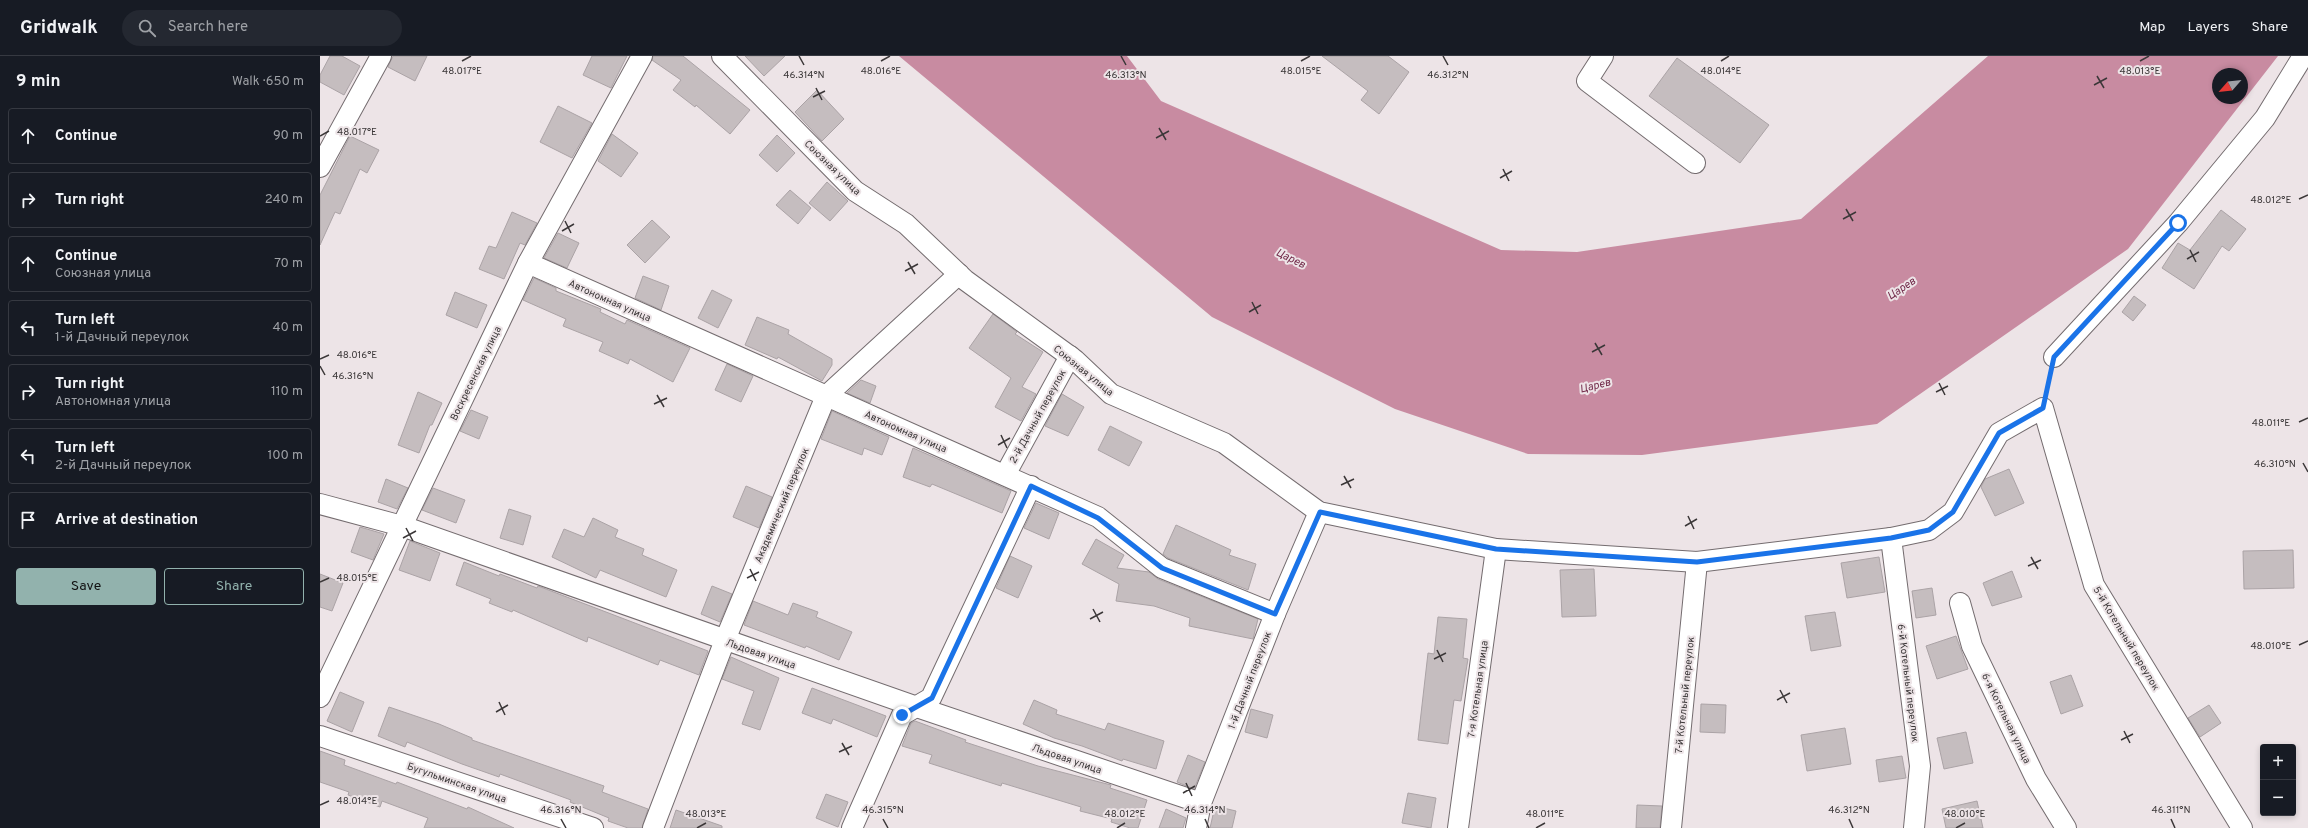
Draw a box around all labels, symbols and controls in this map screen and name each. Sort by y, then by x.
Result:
search box [122,10,402,46]
text: Gridwalk [20,16,98,40]
icon: search [136,17,158,39]
text: Search here [168,18,248,37]
text: Map [2139,19,2165,36]
text: Layers [2187,19,2229,36]
text: Share [2251,19,2288,36]
text: 48.017°E [442,65,482,78]
text: 48.016°E [861,65,901,78]
text: 48.015°E [1281,65,1321,78]
text: 48.014°E [1701,65,1741,78]
text: 48.013°E [2120,65,2160,78]
north arrow [2212,68,2248,104]
text: 46.314°N [783,69,825,82]
text: 46.313°N [1105,69,1147,82]
text: 46.312°N [1427,69,1469,82]
text: 9 min [16,71,60,93]
text: Walk · 650 m [232,74,304,90]
icon: ahead [17,125,39,147]
text: 48.017°E [337,126,377,139]
text: Continue [55,127,117,146]
text: 90 m [273,128,303,144]
street label: Союзная улица [801,138,863,198]
icon: right [17,189,39,211]
text: Turn right [55,191,124,210]
text: 240 m [265,192,303,208]
text: 48.012°E [2251,194,2291,207]
route start [2169,214,2187,232]
water label: Царев [1273,246,1308,272]
text: Continue [55,247,117,266]
icon: ahead [17,253,39,275]
text: 70 m [274,256,303,272]
text: Союзная улица [55,266,151,282]
water label: Царев [1885,274,1918,303]
street label: Автономная улица [566,277,653,325]
text: Turn left [55,311,115,330]
icon: left [17,317,39,339]
text: 40 m [273,320,303,336]
street label: Воскресенская улица [448,324,505,423]
text: 1-й Дачный переулок [55,330,189,346]
street label: Союзная улица [1050,343,1116,399]
text: 48.016°E [337,349,377,362]
street label: 2-й Дачный переулок [1007,367,1070,466]
text: 46.316°N [332,370,374,383]
text: Turn right [55,375,124,394]
water label: Царев [1578,375,1612,397]
icon: right [17,381,39,403]
text: 110 m [271,384,303,400]
text: Автономная улица [55,394,171,410]
street label: Автономная улица [862,408,949,456]
text: 48.011°E [2252,417,2290,430]
text: Turn left [55,439,115,458]
icon: left [17,445,39,467]
street label: Академический переулок [752,446,813,565]
text: 100 m [267,448,303,464]
text: 2-й Дачный переулок [55,458,192,474]
text: 46.310°N [2254,458,2296,471]
icon: arrive [17,509,39,531]
text: Arrive at destination [55,511,198,530]
button: Save [16,568,156,605]
button: Share [164,568,304,605]
text: 48.015°E [337,572,377,585]
street label: 5-й Котельный переулок [2090,584,2162,693]
street label: 6-й Котельный переулок [1894,623,1921,743]
street label: 1-й Дачный переулок [1226,630,1275,731]
street label: Льдовая улица [724,636,797,672]
street label: 7-й Котельный переулок [1673,636,1698,754]
street label: 7-я Котельная улица [1465,640,1492,739]
text: 48.010°E [2250,640,2292,653]
street label: 6-я Котельная улица [1978,671,2033,766]
route end [893,706,911,724]
street label: Льдовая улица [1030,741,1103,777]
map controls [2260,744,2296,816]
button: + [2260,744,2296,780]
street label: Бугульминская улица [405,760,508,807]
button: − [2260,780,2296,816]
text: 48.014°E [337,795,377,808]
text: 46.316°N [540,804,582,817]
text: 46.315°N [862,804,904,817]
text: 46.314°N [1184,804,1226,817]
text: 46.312°N [1828,804,1870,817]
text: 46.311°N [2151,804,2191,817]
text: 48.013°E [686,808,726,821]
text: 48.012°E [1105,808,1145,821]
text: 48.011°E [1526,808,1564,821]
text: 48.010°E [1944,808,1986,821]

